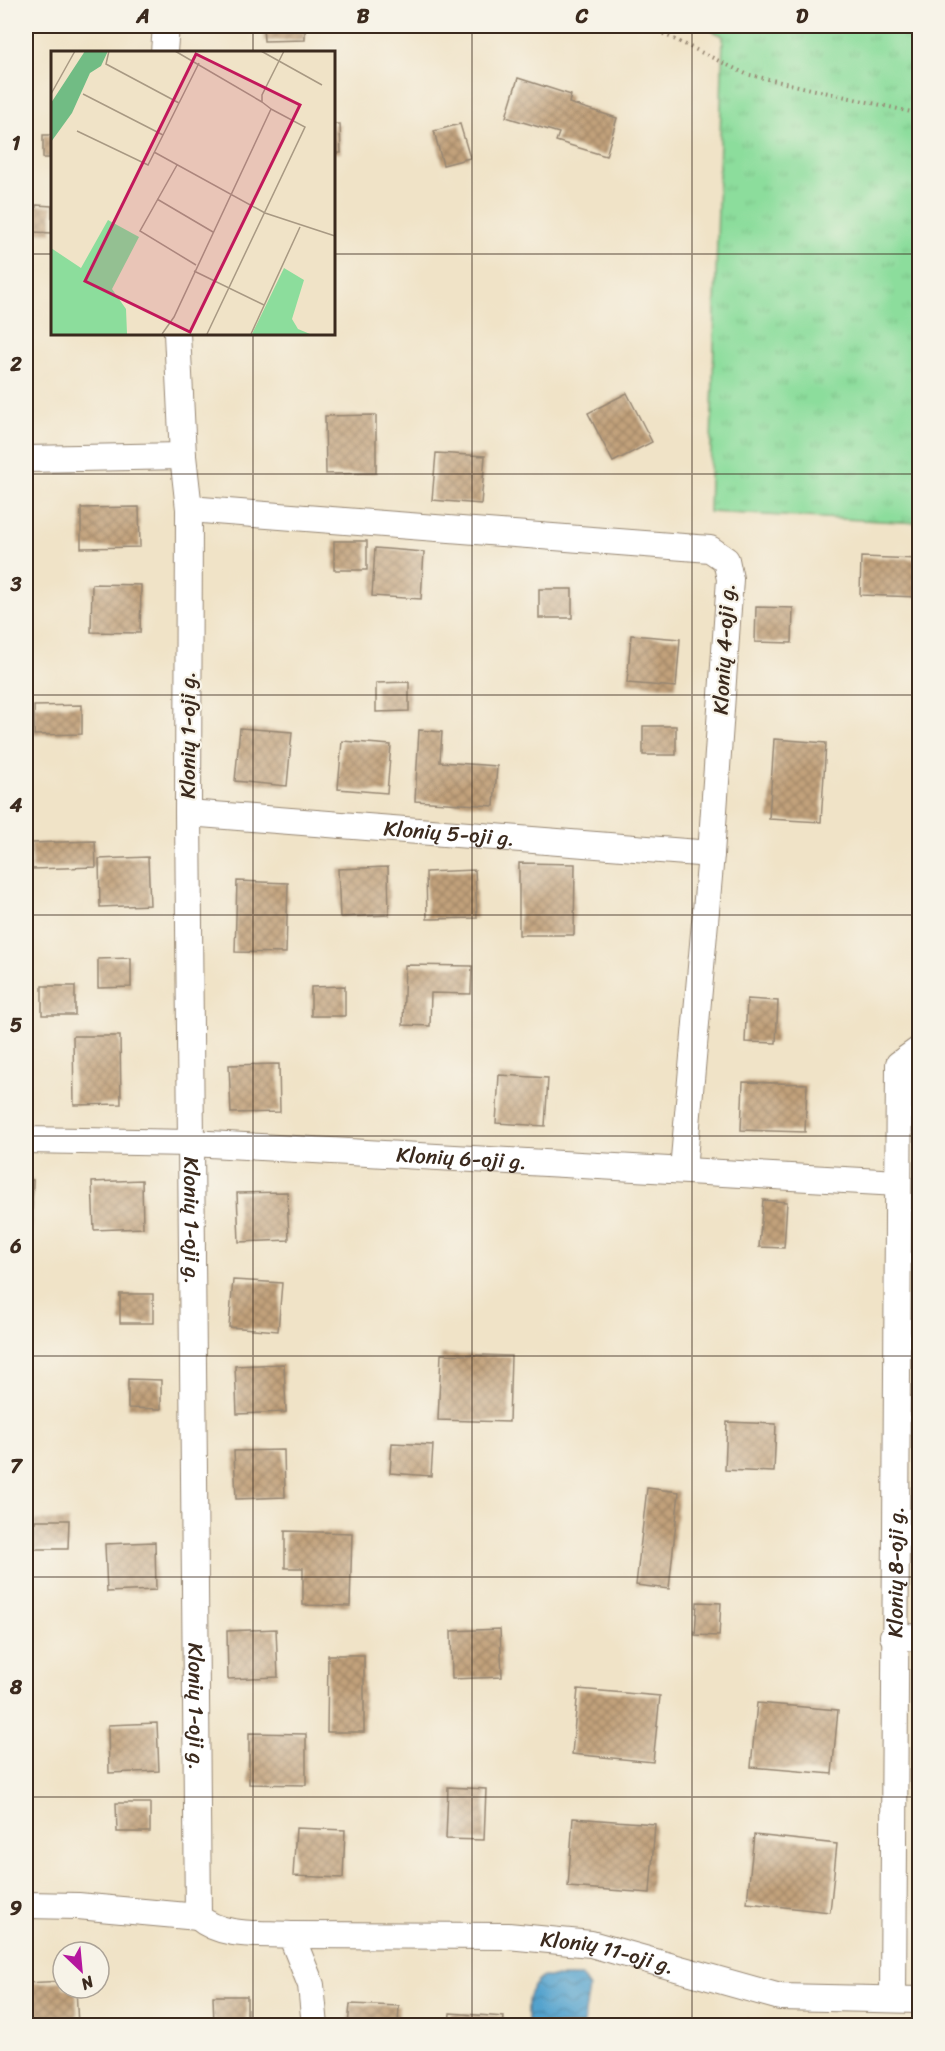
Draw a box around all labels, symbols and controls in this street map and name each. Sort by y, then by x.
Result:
text: A [135,0,150,34]
text: B [357,0,370,34]
text: C [575,0,589,34]
text: D [796,0,809,34]
inset map [51,51,334,334]
text: 1 [12,126,21,161]
text: 2 [9,347,22,382]
text: 3 [10,567,22,602]
street label: Klonių 4-oji g. [702,582,746,716]
street label: Klonių 1-oji g. [169,671,207,799]
text: 4 [9,788,23,823]
street label: Klonių 5-oji g. [382,809,516,858]
text: 5 [10,1008,22,1043]
street label: Klonių 6-oji g. [395,1136,528,1181]
street label: Klonių 1-oji g. [172,1157,211,1284]
text: 6 [9,1229,22,1264]
text: 7 [10,1449,23,1484]
street label: Klonių 8-oji g. [876,1506,915,1638]
street label: Klonių 1-oji g. [177,1643,216,1770]
text: 8 [9,1670,23,1705]
text: 9 [10,1891,22,1926]
street label: Klonių 11-oji g. [539,1920,679,1985]
north arrow [51,1940,111,2000]
text: N [75,1967,100,1999]

